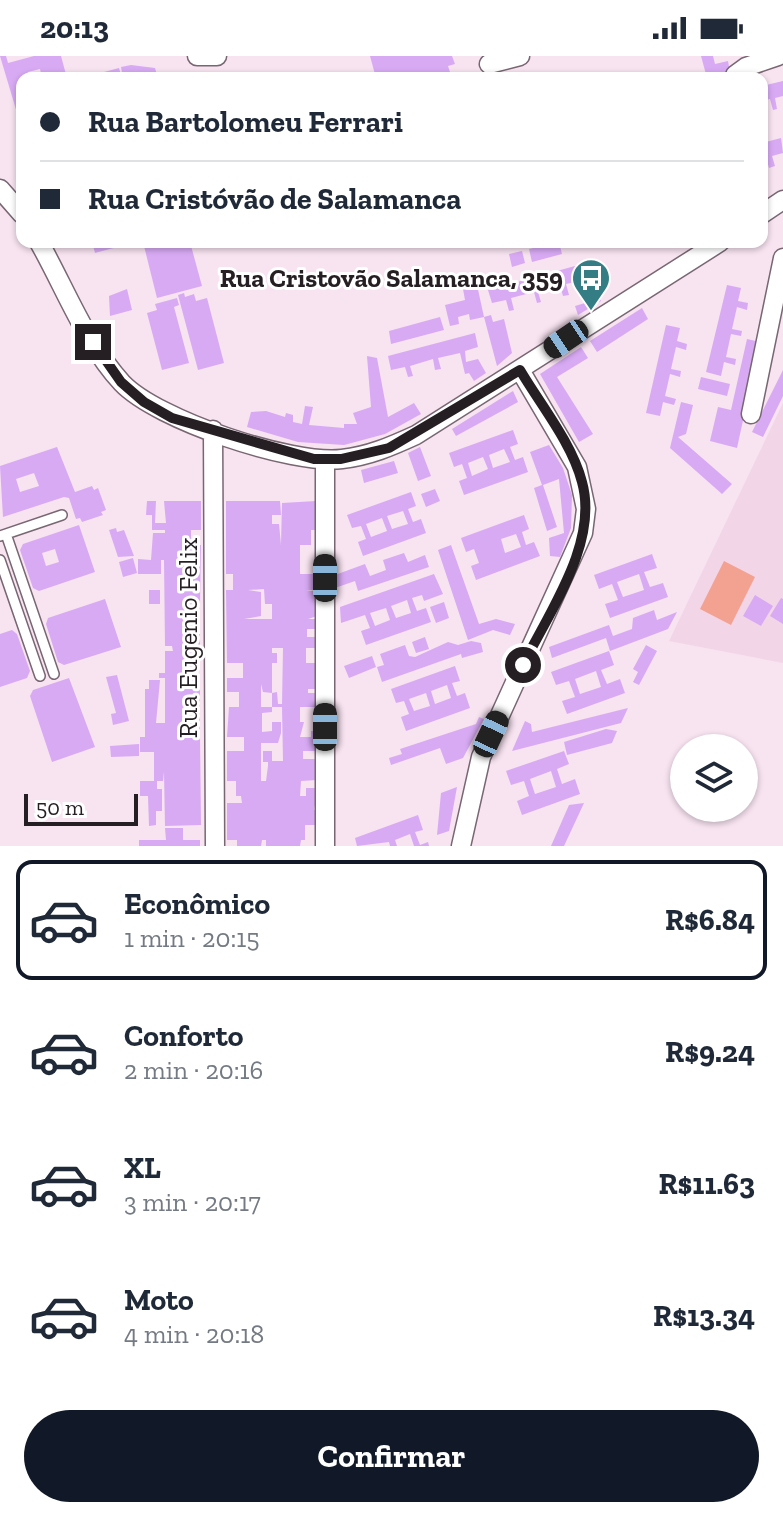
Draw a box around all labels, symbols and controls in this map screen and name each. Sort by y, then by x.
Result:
text: 20:13 [40,10,109,46]
text: Rua Bartolomeu Ferrari [88,104,403,140]
text: Rua Cristóvão de Salamanca [88,181,461,217]
bus stop icon: Rua Cristovão Salamanca, 359 [570,257,612,312]
place label: Rua Cristovão Salamanca, 359 [220,262,563,294]
car [539,316,593,362]
route end [75,324,111,360]
street label: Rua Eugenio Felix [172,538,204,738]
car [313,554,337,602]
route start [505,647,541,683]
car [313,703,337,751]
car [470,707,512,761]
map controls [670,734,758,822]
button: layers [670,734,758,822]
scale bar [24,790,138,826]
text: 50 m [36,794,84,821]
icon: car [28,884,100,956]
text: Econômico [124,886,270,922]
text: R$6.84 [665,902,755,938]
text: 1 min · 20:15 [124,922,260,954]
icon: car [28,1016,100,1088]
text: Conforto [124,1018,243,1054]
text: R$9.24 [665,1034,755,1070]
text: 2 min · 20:16 [124,1054,263,1086]
icon: car [28,1148,100,1220]
text: XL [124,1150,161,1186]
text: R$11.63 [658,1166,755,1202]
text: 3 min · 20:17 [124,1186,261,1218]
icon: car [28,1280,100,1352]
text: Moto [124,1282,194,1318]
text: R$13.34 [653,1298,755,1334]
text: 4 min · 20:18 [124,1318,264,1350]
button: Confirmar [24,1410,759,1502]

